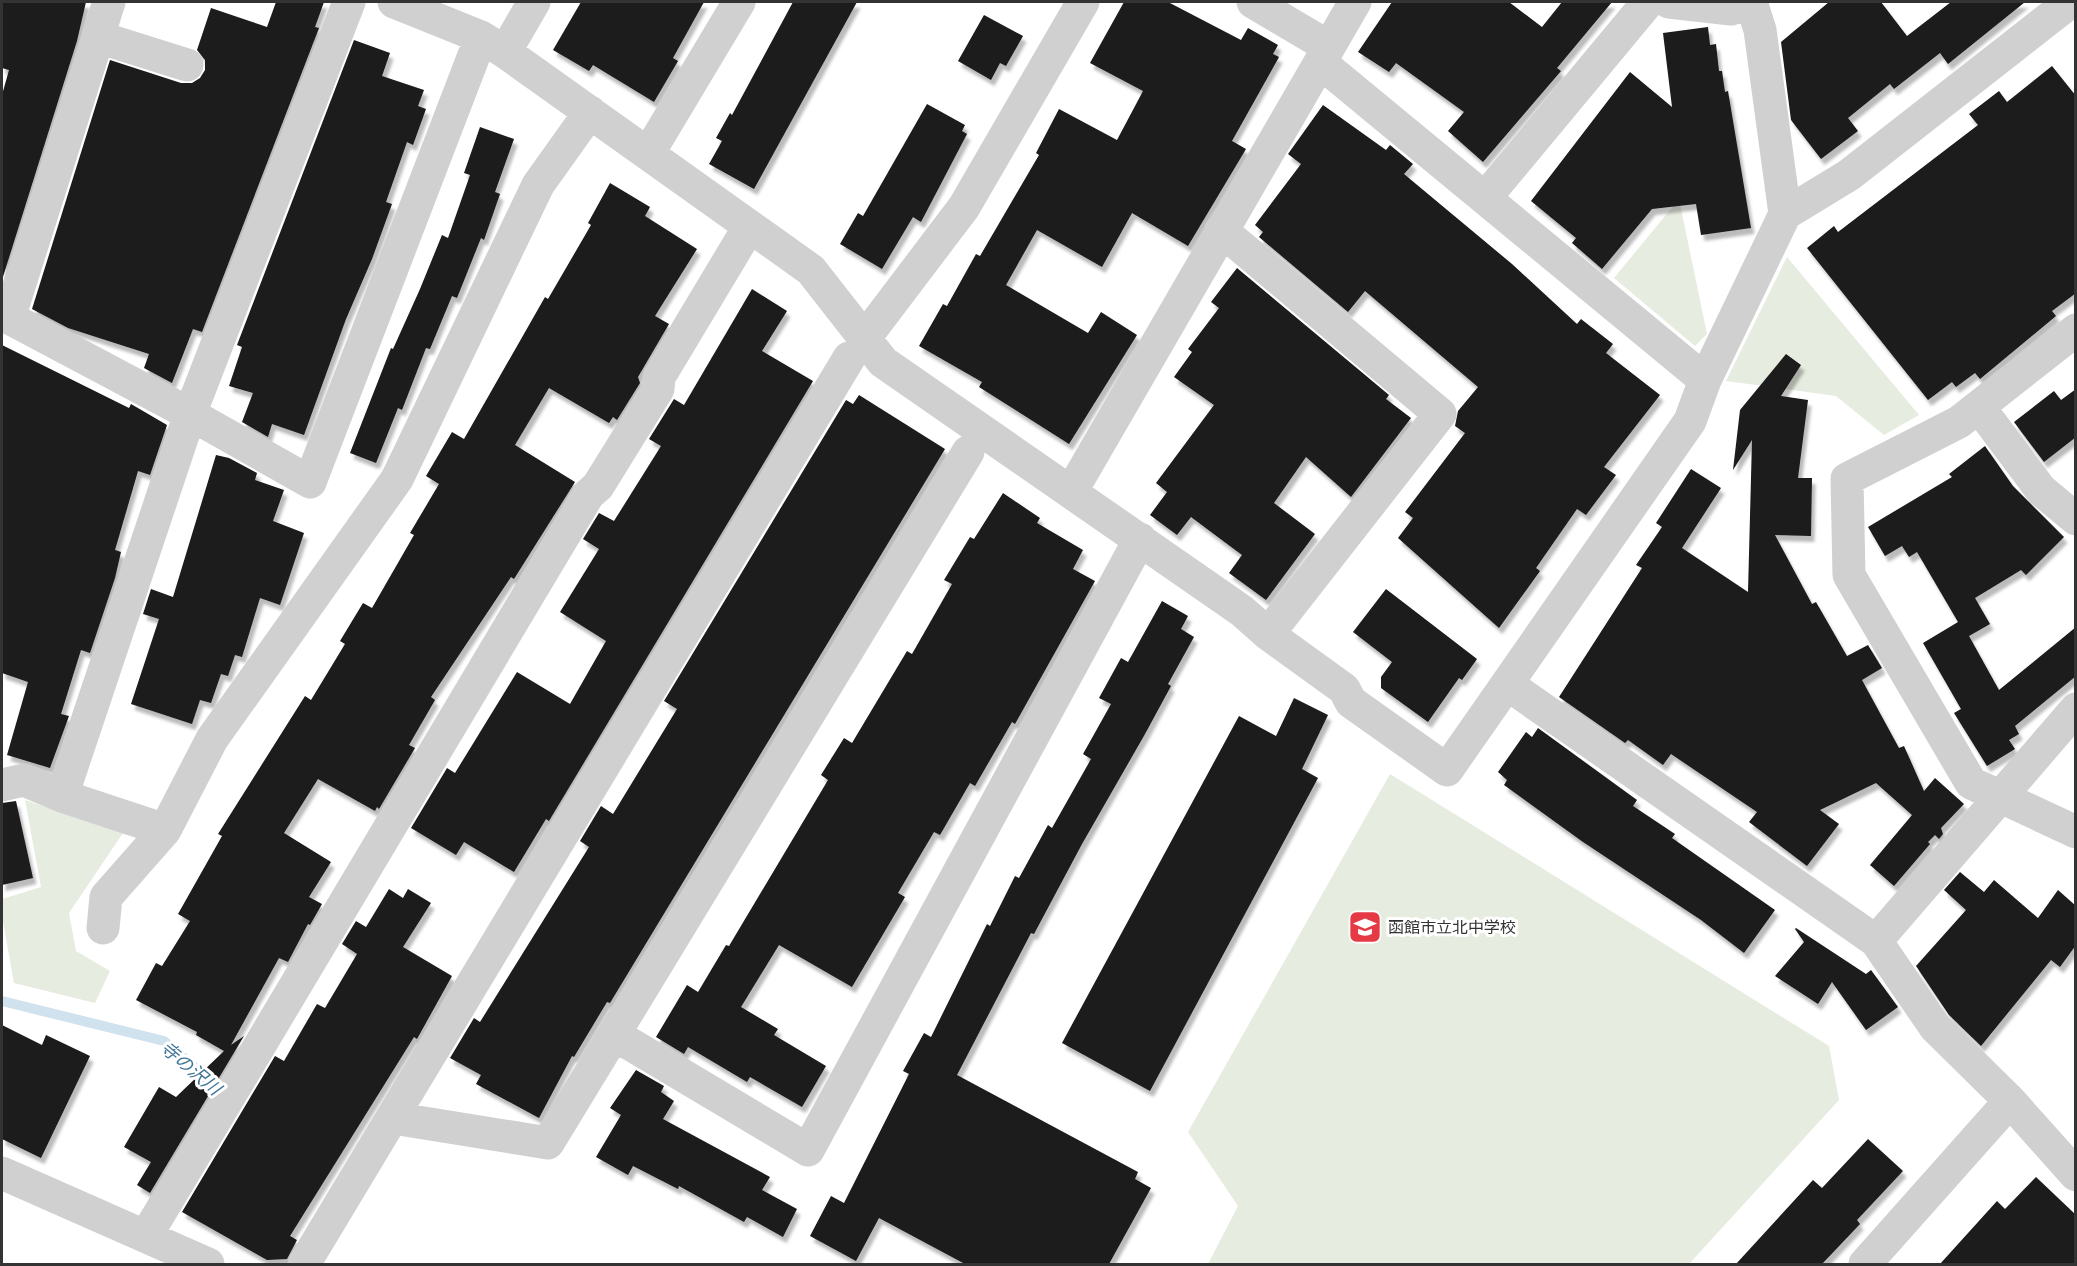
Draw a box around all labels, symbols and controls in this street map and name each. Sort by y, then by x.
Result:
school or university icon: 函館市立北中学校 [1347,909,1383,945]
place label: 函館市立北中学校 [1388,918,1516,937]
water label: 寺の沢川 [157,1037,227,1100]

